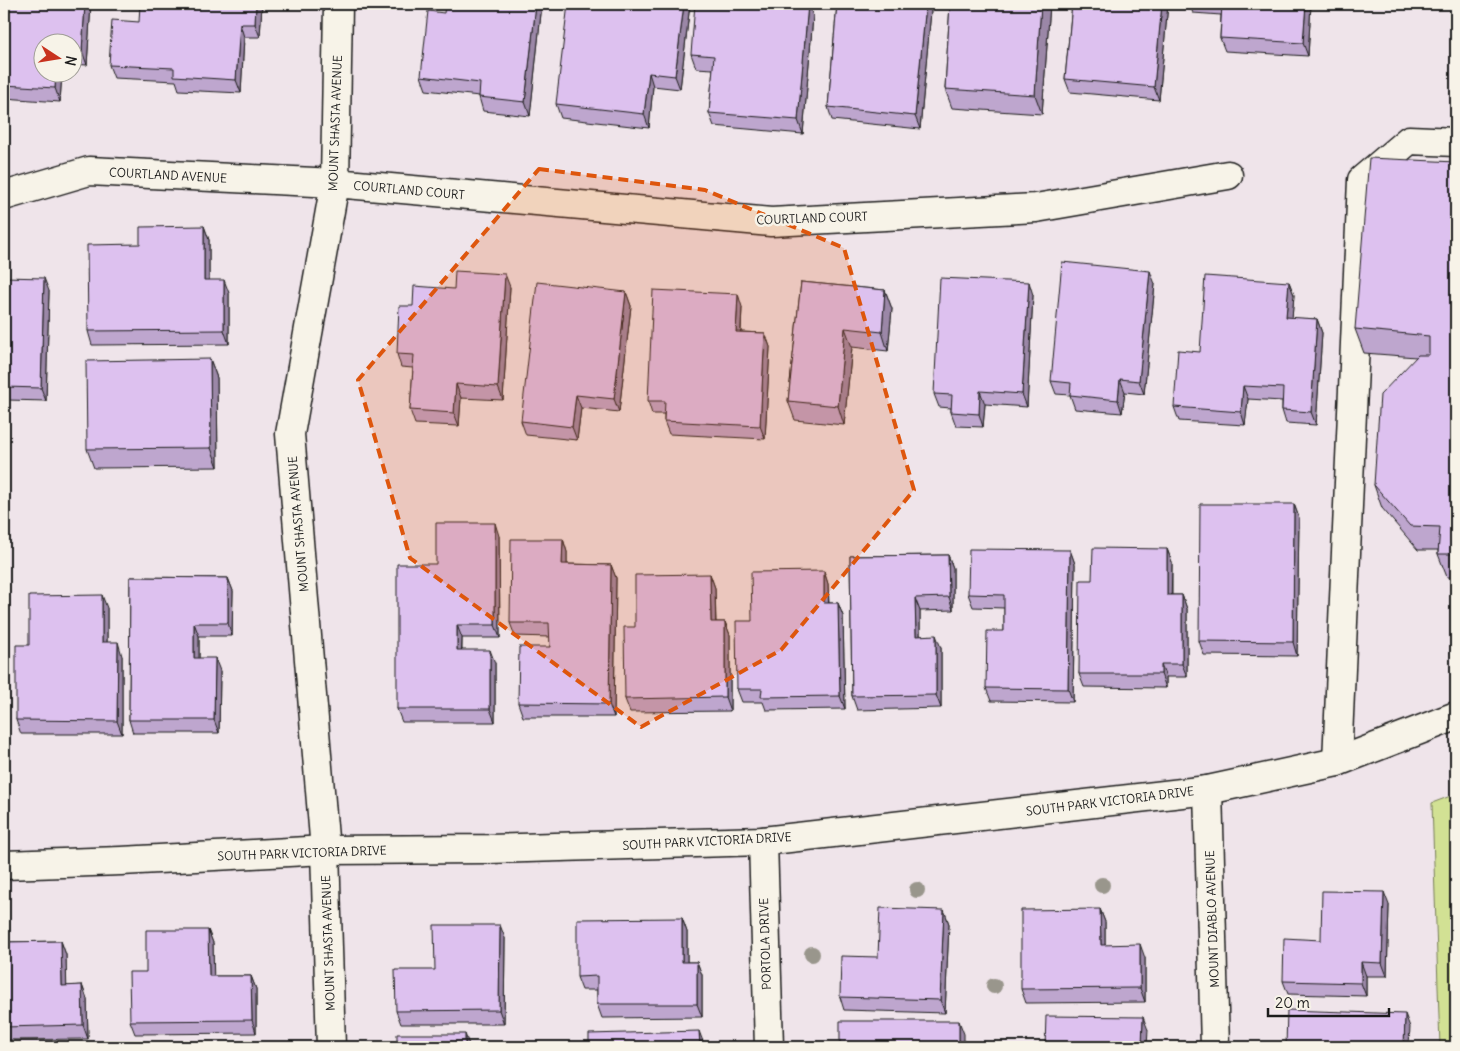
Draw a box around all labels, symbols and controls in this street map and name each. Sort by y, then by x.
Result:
north arrow [32,32,82,82]
text: N [61,54,81,67]
street label: MOUNT SHASTA AVENUE [325,55,345,191]
street label: COURTLAND AVENUE [109,164,227,186]
street label: COURTLAND COURT [353,178,465,202]
street label: COURTLAND COURT [756,209,868,227]
street label: MOUNT SHASTA AVENUE [285,456,311,592]
street label: SOUTH PARK VICTORIA DRIVE [1025,783,1195,819]
street label: SOUTH PARK VICTORIA DRIVE [622,829,792,853]
street label: SOUTH PARK VICTORIA DRIVE [217,843,387,863]
street label: MOUNT DIABLO AVENUE [1202,850,1222,988]
street label: MOUNT SHASTA AVENUE [318,875,338,1011]
street label: PORTOLA DRIVE [756,898,774,990]
scale bar [1268,986,1389,1018]
text: 20 m [1275,993,1310,1012]

